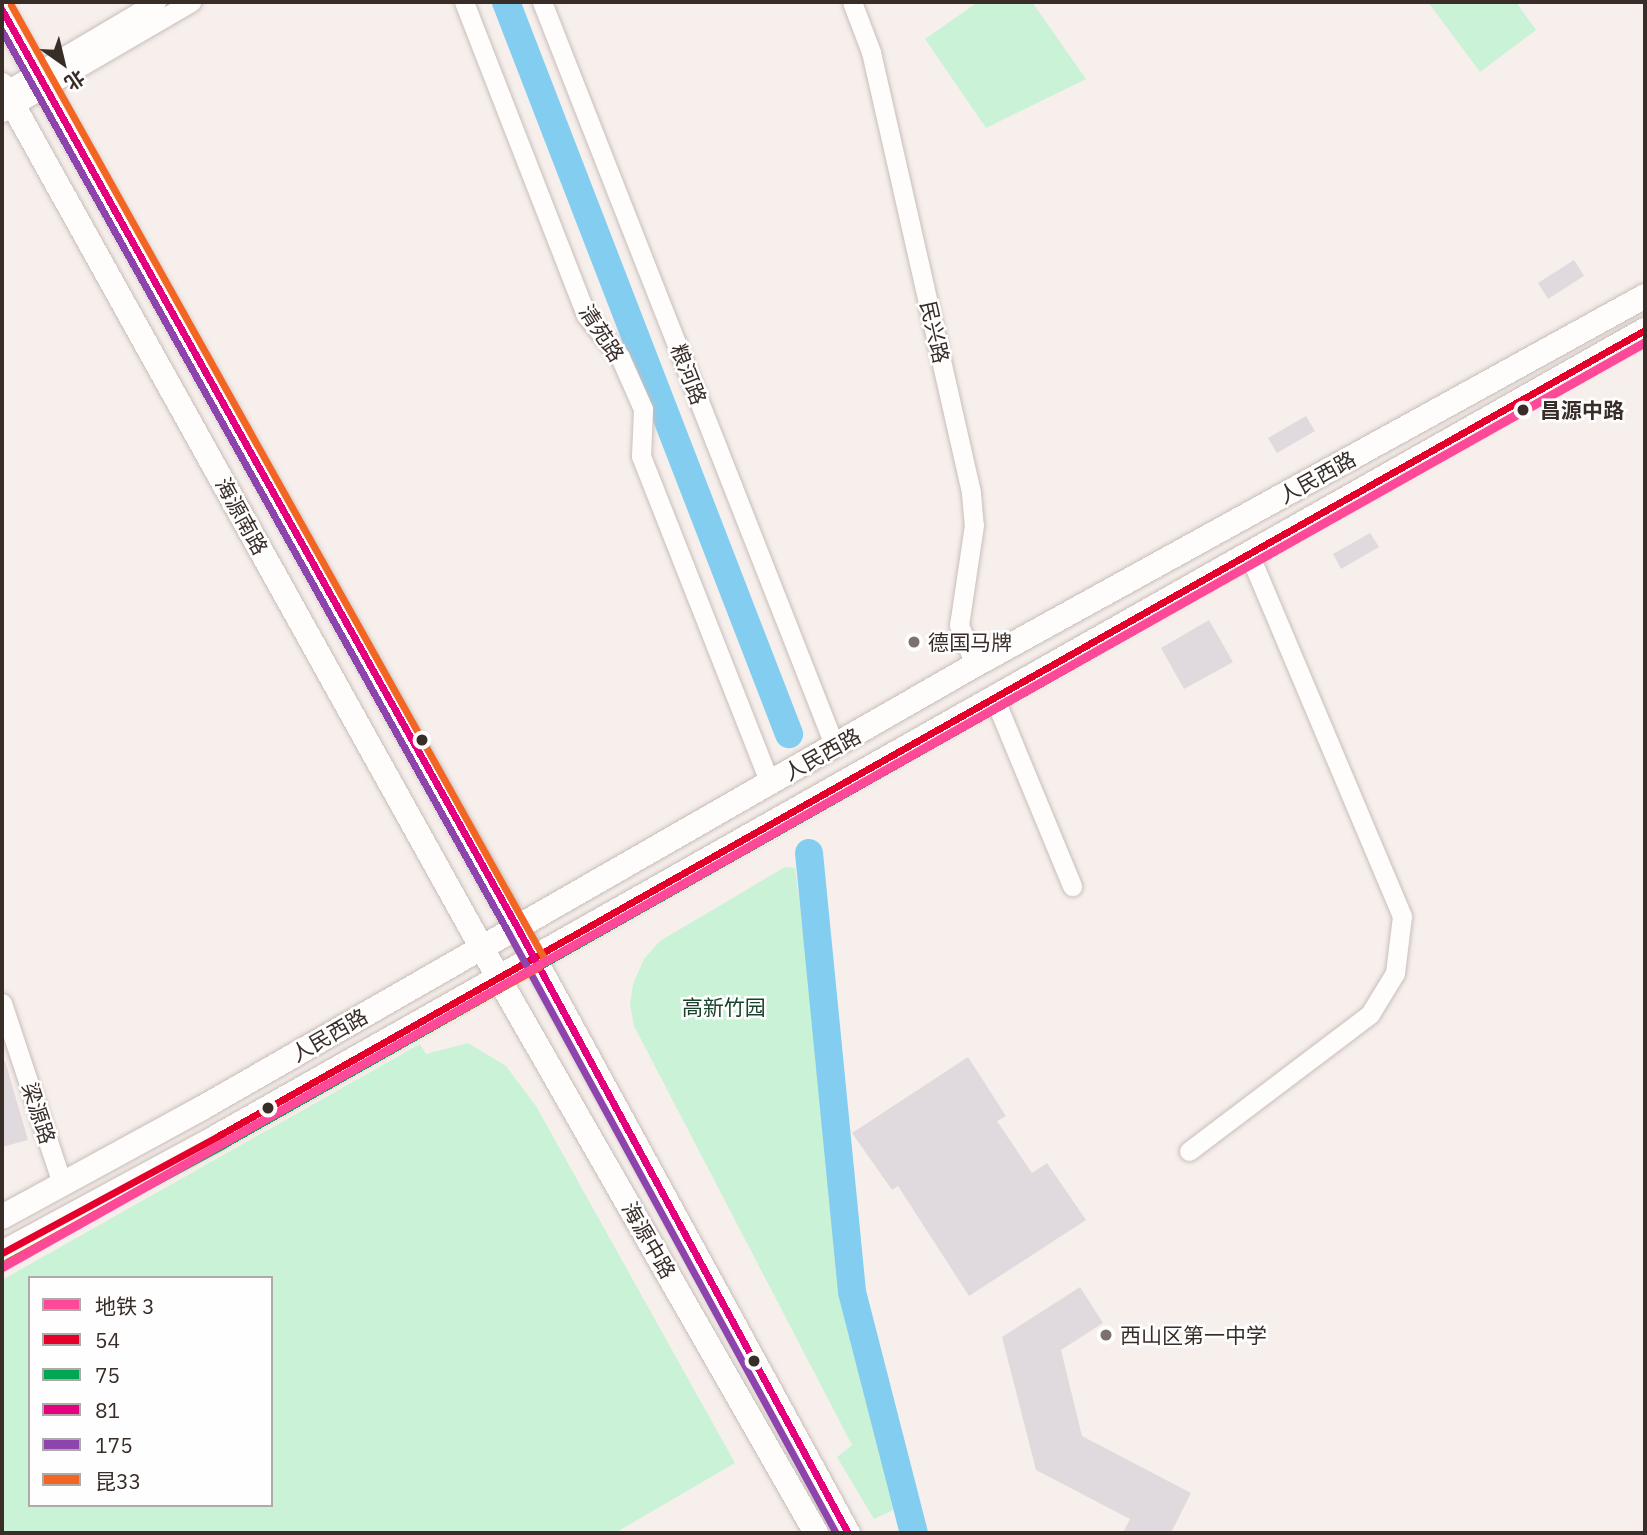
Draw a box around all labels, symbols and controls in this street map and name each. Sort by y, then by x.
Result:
north arrow [28,28,98,98]
text: 北 [60,65,89,96]
street label: 民兴路 [916,298,954,366]
street label: 清苑路 [574,300,630,366]
street label: 粮河路 [666,340,712,408]
place label: 昌源中路 [1540,397,1624,423]
marker: 昌源中路 [1512,399,1534,421]
street label: 人民西路 [1274,446,1360,508]
street label: 海源南路 [211,473,273,559]
place label: 德国马牌 [928,629,1012,655]
marker: 德国马牌 [906,634,922,650]
street label: 人民西路 [779,723,865,785]
unlabelled marker [415,733,429,747]
park label: 高新竹园 [682,994,766,1020]
street label: 人民西路 [286,1003,372,1067]
street label: 梁源路 [17,1079,61,1147]
unlabelled marker [261,1101,275,1115]
street label: 海源中路 [617,1197,681,1283]
legend [28,1276,273,1507]
text: 地铁 3 [95,1292,155,1320]
place label: 西山区第一中学 [1120,1322,1267,1348]
text: 54 [95,1326,120,1354]
marker: 西山区第一中学 [1098,1327,1114,1343]
unlabelled marker [747,1354,761,1368]
text: 75 [95,1361,120,1389]
text: 81 [95,1396,120,1424]
text: 175 [95,1431,133,1459]
text: 昆33 [95,1467,141,1495]

